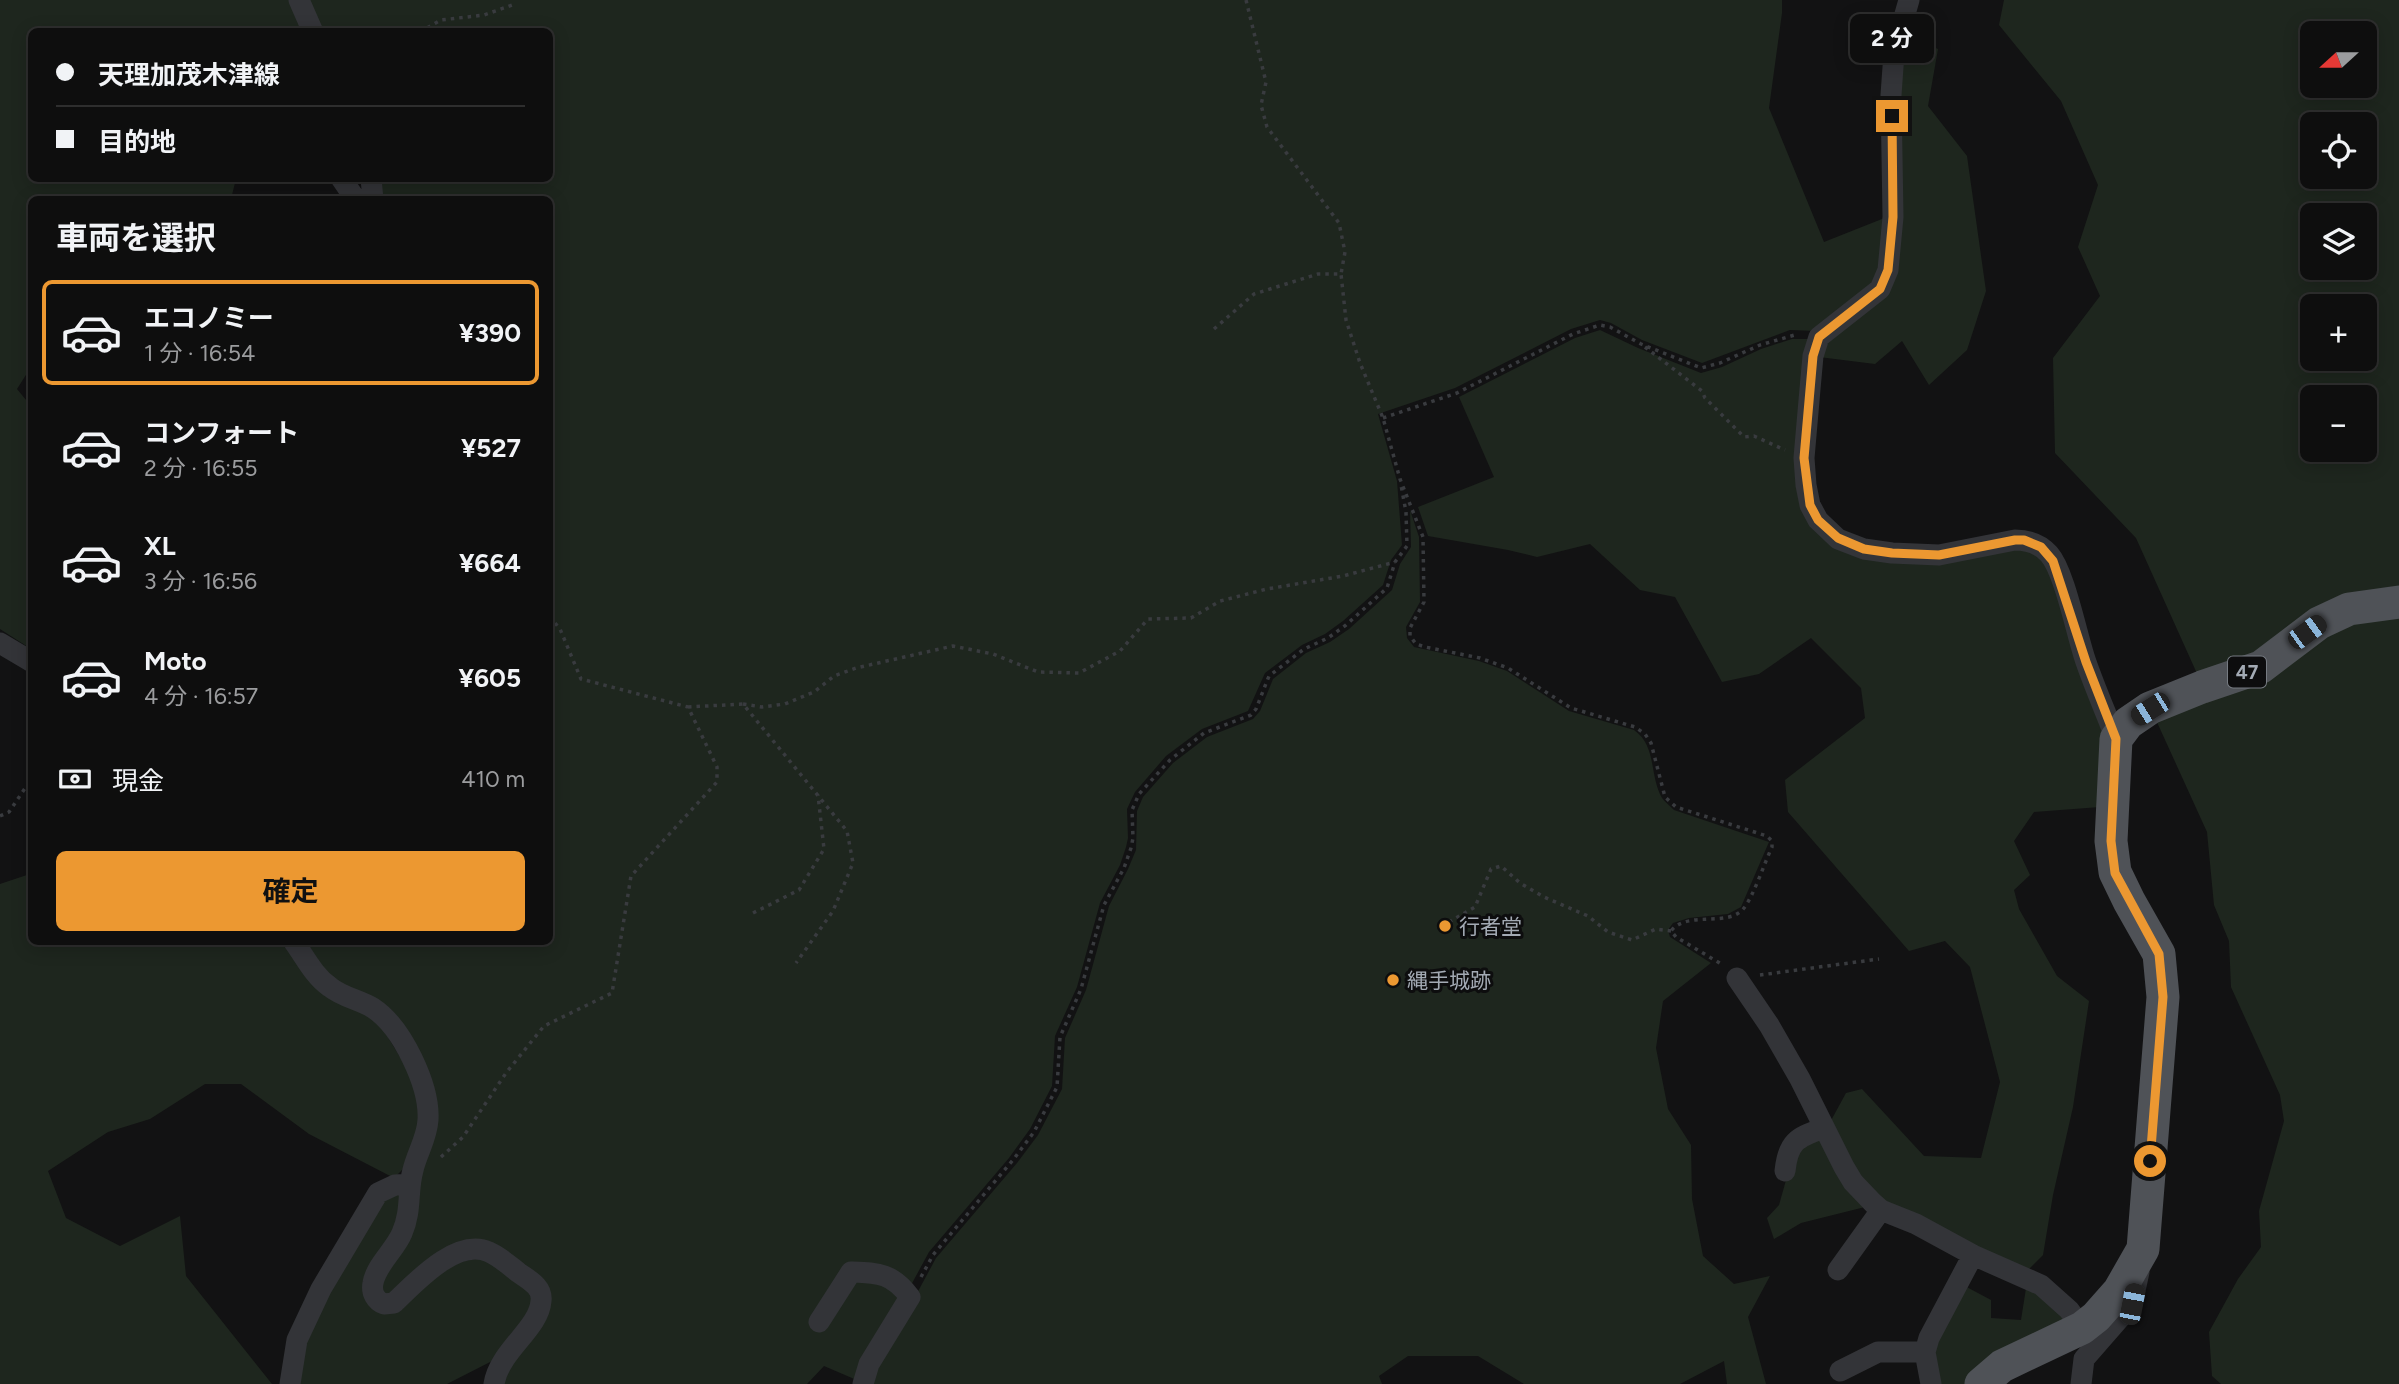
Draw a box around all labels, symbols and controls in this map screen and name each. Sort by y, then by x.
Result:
callout: 2 分 [1850,15,1934,64]
north arrow [2300,21,2376,98]
map controls [2300,21,2377,462]
text: 2 分 [1871,24,1913,52]
text: 天理加茂木津線 [98,59,280,91]
route end [1876,100,1908,132]
button: locate [2300,112,2377,189]
text: 目的地 [98,126,176,158]
button: layers [2300,203,2377,280]
text: 車両を選択 [56,219,216,257]
button: + [2300,294,2377,371]
icon: car [60,301,123,364]
text: エコノミー [144,302,274,334]
text: ¥390 [459,317,521,349]
text: 1 分 · 16:54 [144,339,255,367]
button: − [2300,385,2377,462]
icon: car [60,416,123,479]
text: コンフォート [144,417,299,449]
text: ¥527 [461,432,521,464]
text: 2 分 · 16:55 [144,454,258,482]
text: XL [144,530,176,562]
icon: car [60,531,123,594]
text: ¥664 [459,547,521,579]
text: 3 分 · 16:56 [144,567,257,595]
car [2284,611,2331,653]
text: Moto [144,645,207,677]
icon: car [60,646,123,709]
road number: 47 [2228,656,2266,688]
text: ¥605 [458,662,521,694]
text: 4 分 · 16:57 [144,682,258,710]
car [2127,689,2174,729]
icon: cash [56,760,94,798]
text: 現金 [112,765,164,797]
text: 410 m [461,765,525,793]
button: 確定 [56,851,525,931]
place label: 行者堂 [1459,914,1522,939]
marker: 行者堂 [1437,918,1453,934]
place label: 縄手城跡 [1407,968,1491,993]
marker: 縄手城跡 [1385,972,1401,988]
route start [2134,1145,2166,1177]
car [2118,1281,2147,1327]

